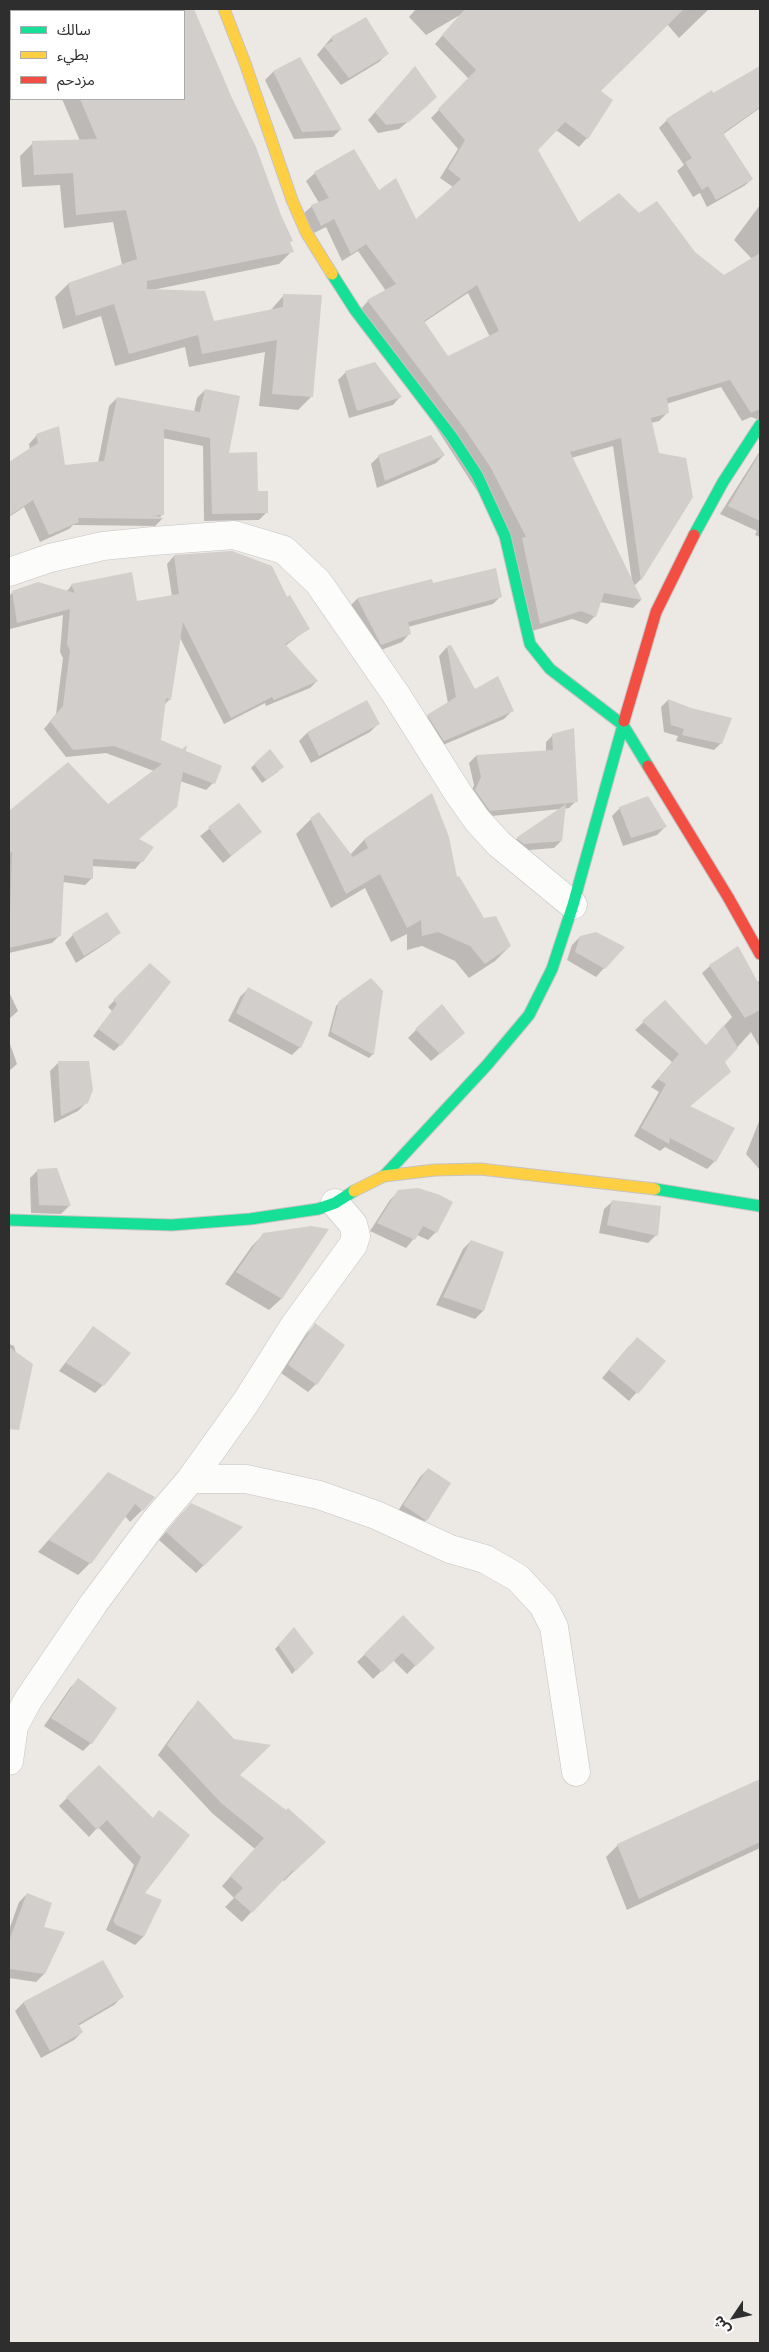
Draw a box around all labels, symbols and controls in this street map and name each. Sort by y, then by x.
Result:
legend [10,10,185,100]
text: سالك [57,21,91,38]
text: بطيء [57,46,89,63]
text: مزدحم [57,71,95,88]
north arrow [709,2292,759,2342]
text: ش [710,2313,734,2338]

